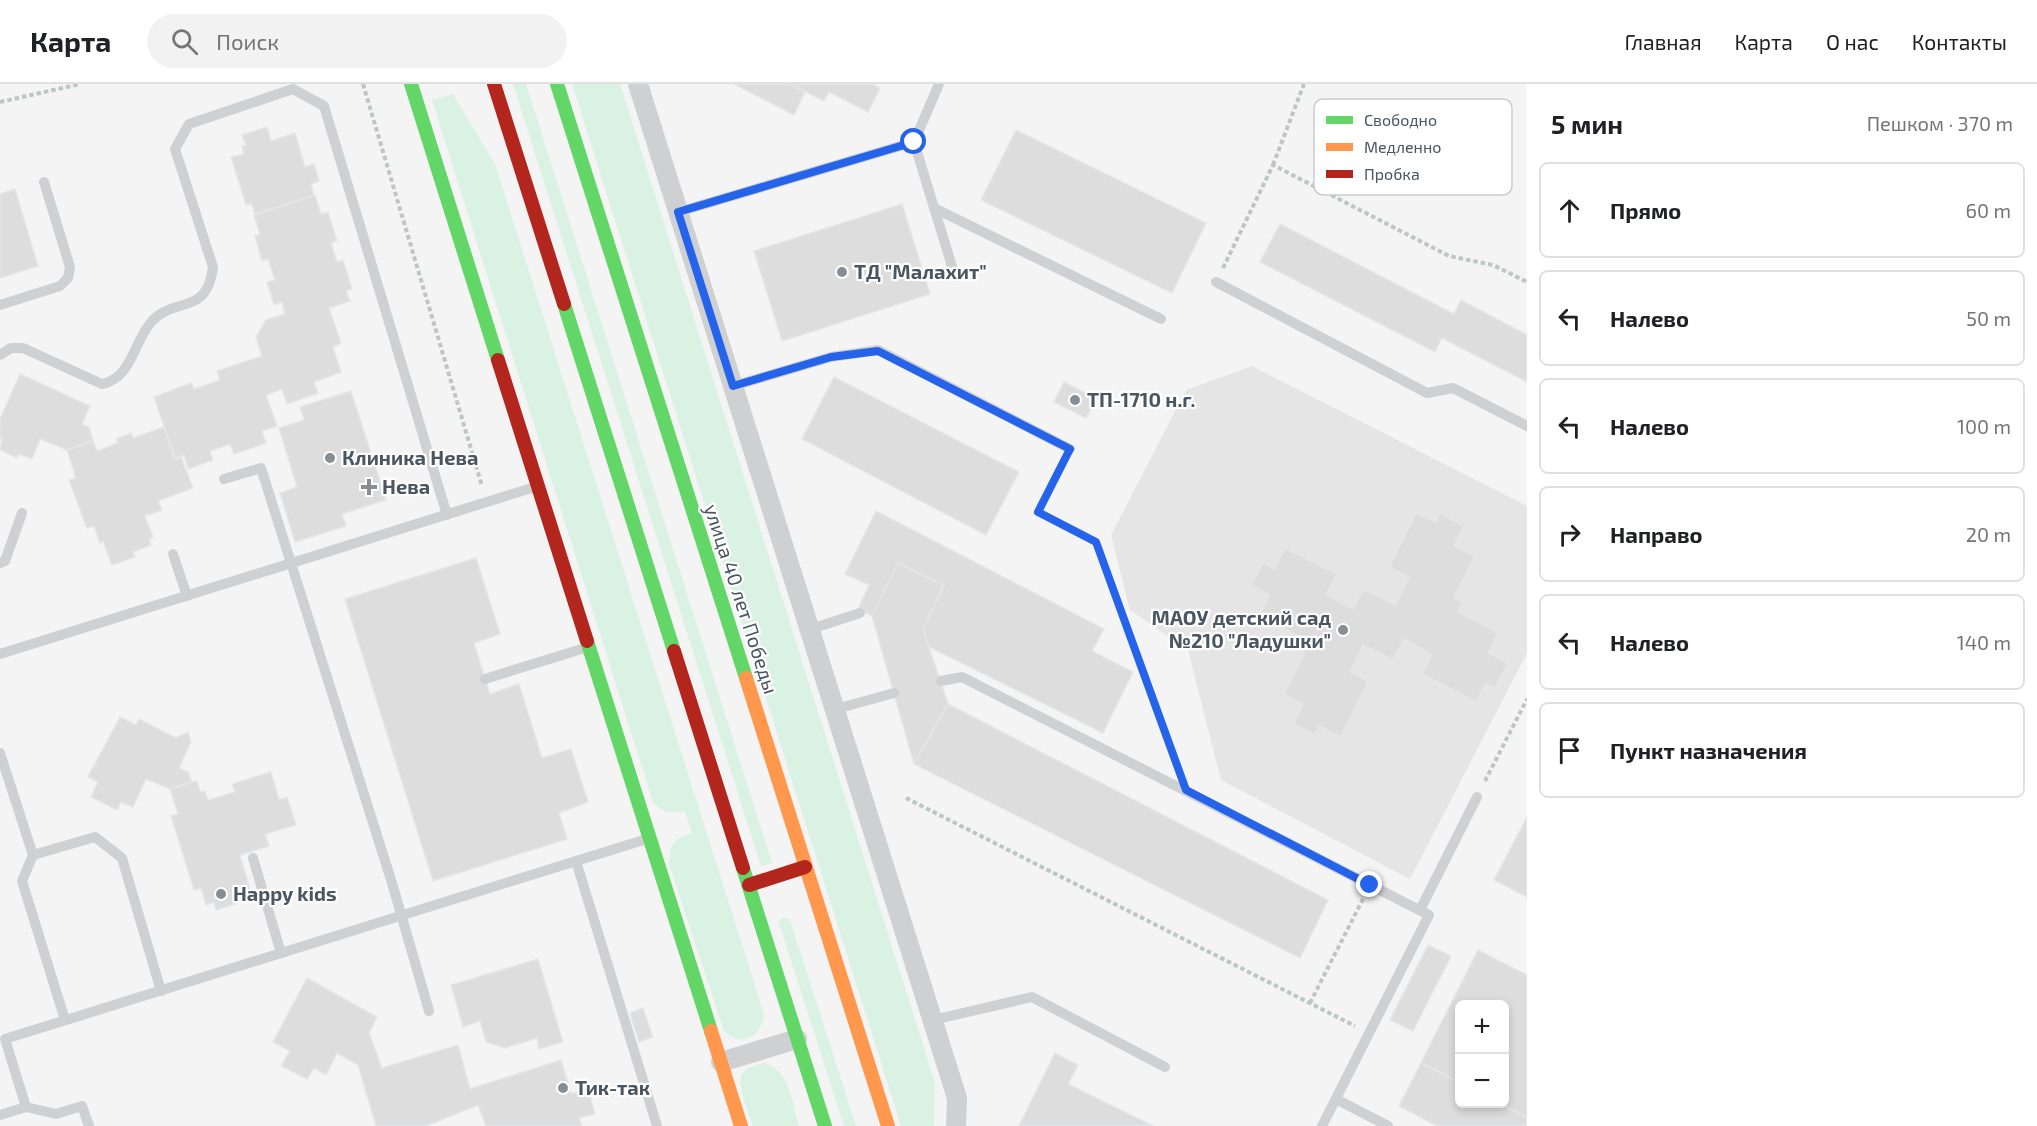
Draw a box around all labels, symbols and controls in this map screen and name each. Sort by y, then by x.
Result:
search box [147,14,567,68]
text: Карта [30,24,111,58]
icon: search [168,25,201,58]
text: Поиск [216,28,279,54]
text: Главная [1625,29,1702,54]
text: Карта [1735,29,1793,54]
text: О нас [1826,29,1879,54]
text: Контакты [1912,29,2007,54]
legend [1314,99,1512,195]
text: 5 мин [1551,108,1623,139]
text: Свободно [1364,110,1437,129]
text: Пешком · 370 m [1867,111,2013,135]
route start [900,128,926,154]
text: Медленно [1364,137,1441,156]
text: Пробка [1364,164,1420,183]
icon: ahead [1553,194,1586,227]
text: Прямо [1610,197,1681,223]
text: 60 m [1966,198,2011,222]
place label: ТД "Малахит" [854,259,987,283]
marker: ТД "Малахит" [835,265,849,279]
icon: left [1553,302,1586,335]
text: Налево [1610,305,1689,331]
text: 50 m [1966,306,2011,330]
place label: ТП-1710 н.г. [1087,387,1195,411]
marker: ТП-1710 н.г. [1068,393,1082,407]
icon: left [1553,410,1586,443]
text: Налево [1610,413,1689,439]
text: 100 m [1957,414,2011,438]
place label: Клиника Нева [342,445,478,469]
marker: Клиника Нева [323,451,337,465]
place label: Нева [382,474,430,498]
marker: Нева [360,478,378,496]
street label: улица 40 лет Победы [699,501,784,697]
icon: right [1553,518,1586,551]
text: Направо [1610,521,1703,547]
text: 20 m [1966,522,2011,546]
place label: МАОУ детский сад №210 "Ладушки" [1152,605,1331,652]
marker: МАОУ детский сад №210 "Ладушки" [1336,623,1350,637]
icon: left [1553,626,1586,659]
text: Налево [1610,629,1689,655]
text: 140 m [1957,630,2011,654]
icon: arrive [1553,734,1586,767]
text: Пункт назначения [1610,737,1807,763]
route end [1356,871,1382,897]
place label: Happy kids [233,881,337,906]
marker: Happy kids [214,887,228,901]
map controls [1455,1000,1509,1108]
button: + [1455,1000,1509,1054]
button: − [1455,1054,1509,1108]
place label: Тик-так [575,1075,650,1099]
marker: Тик-так [556,1081,570,1095]

